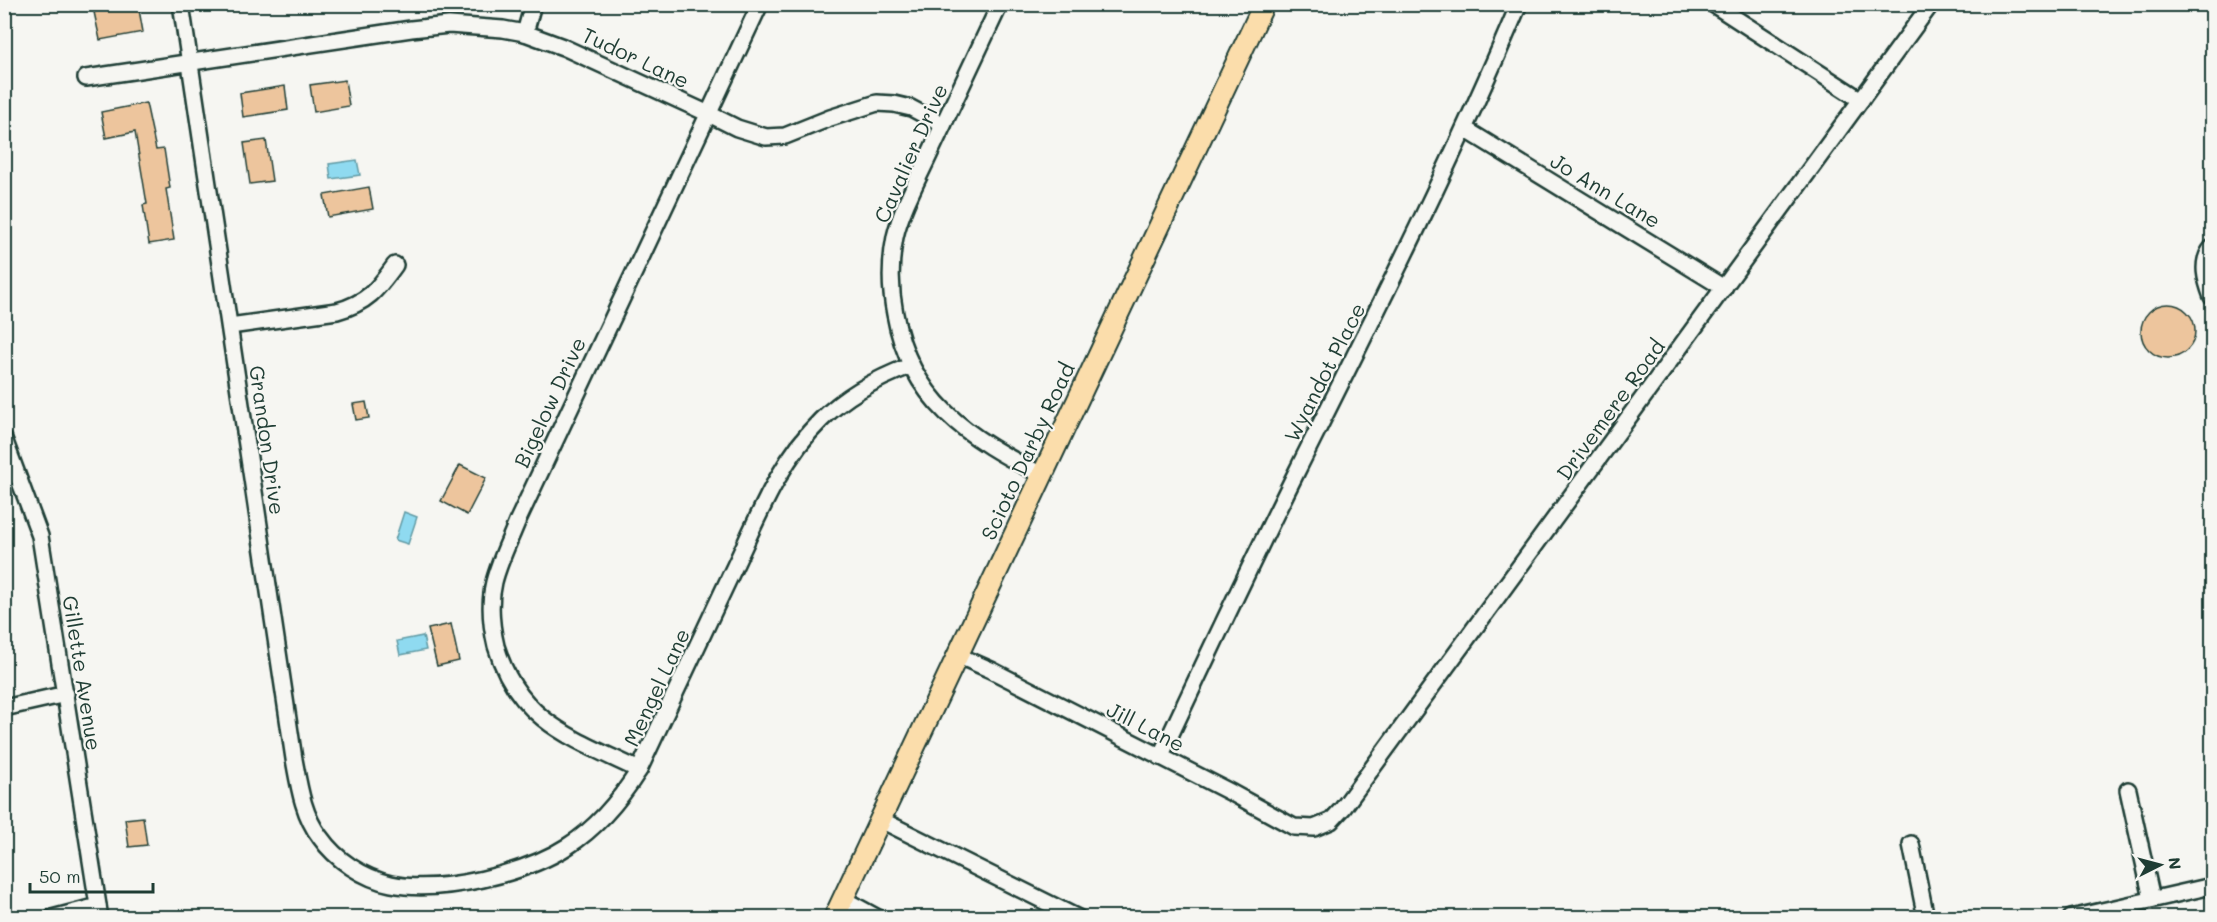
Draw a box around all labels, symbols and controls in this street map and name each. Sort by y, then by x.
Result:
street label: Tudor Lane [578,20,694,94]
street label: Cavalier Drive [867,79,953,227]
street label: Jo Ann Lane [1546,146,1666,234]
street label: Wyandot Place [1277,298,1371,446]
street label: Bigelow Drive [507,332,591,472]
street label: Drivemere Road [1550,333,1670,485]
street label: Scioto Darby Road [974,358,1080,544]
street label: Grandon Drive [244,364,292,516]
street label: Gillette Avenue [57,594,109,752]
street label: Mengel Lane [617,624,695,750]
street label: Jill Lane [1102,695,1190,757]
north arrow [2130,835,2190,895]
scale bar [30,856,153,894]
text: N [2164,856,2186,871]
text: 50 m [39,864,81,888]

